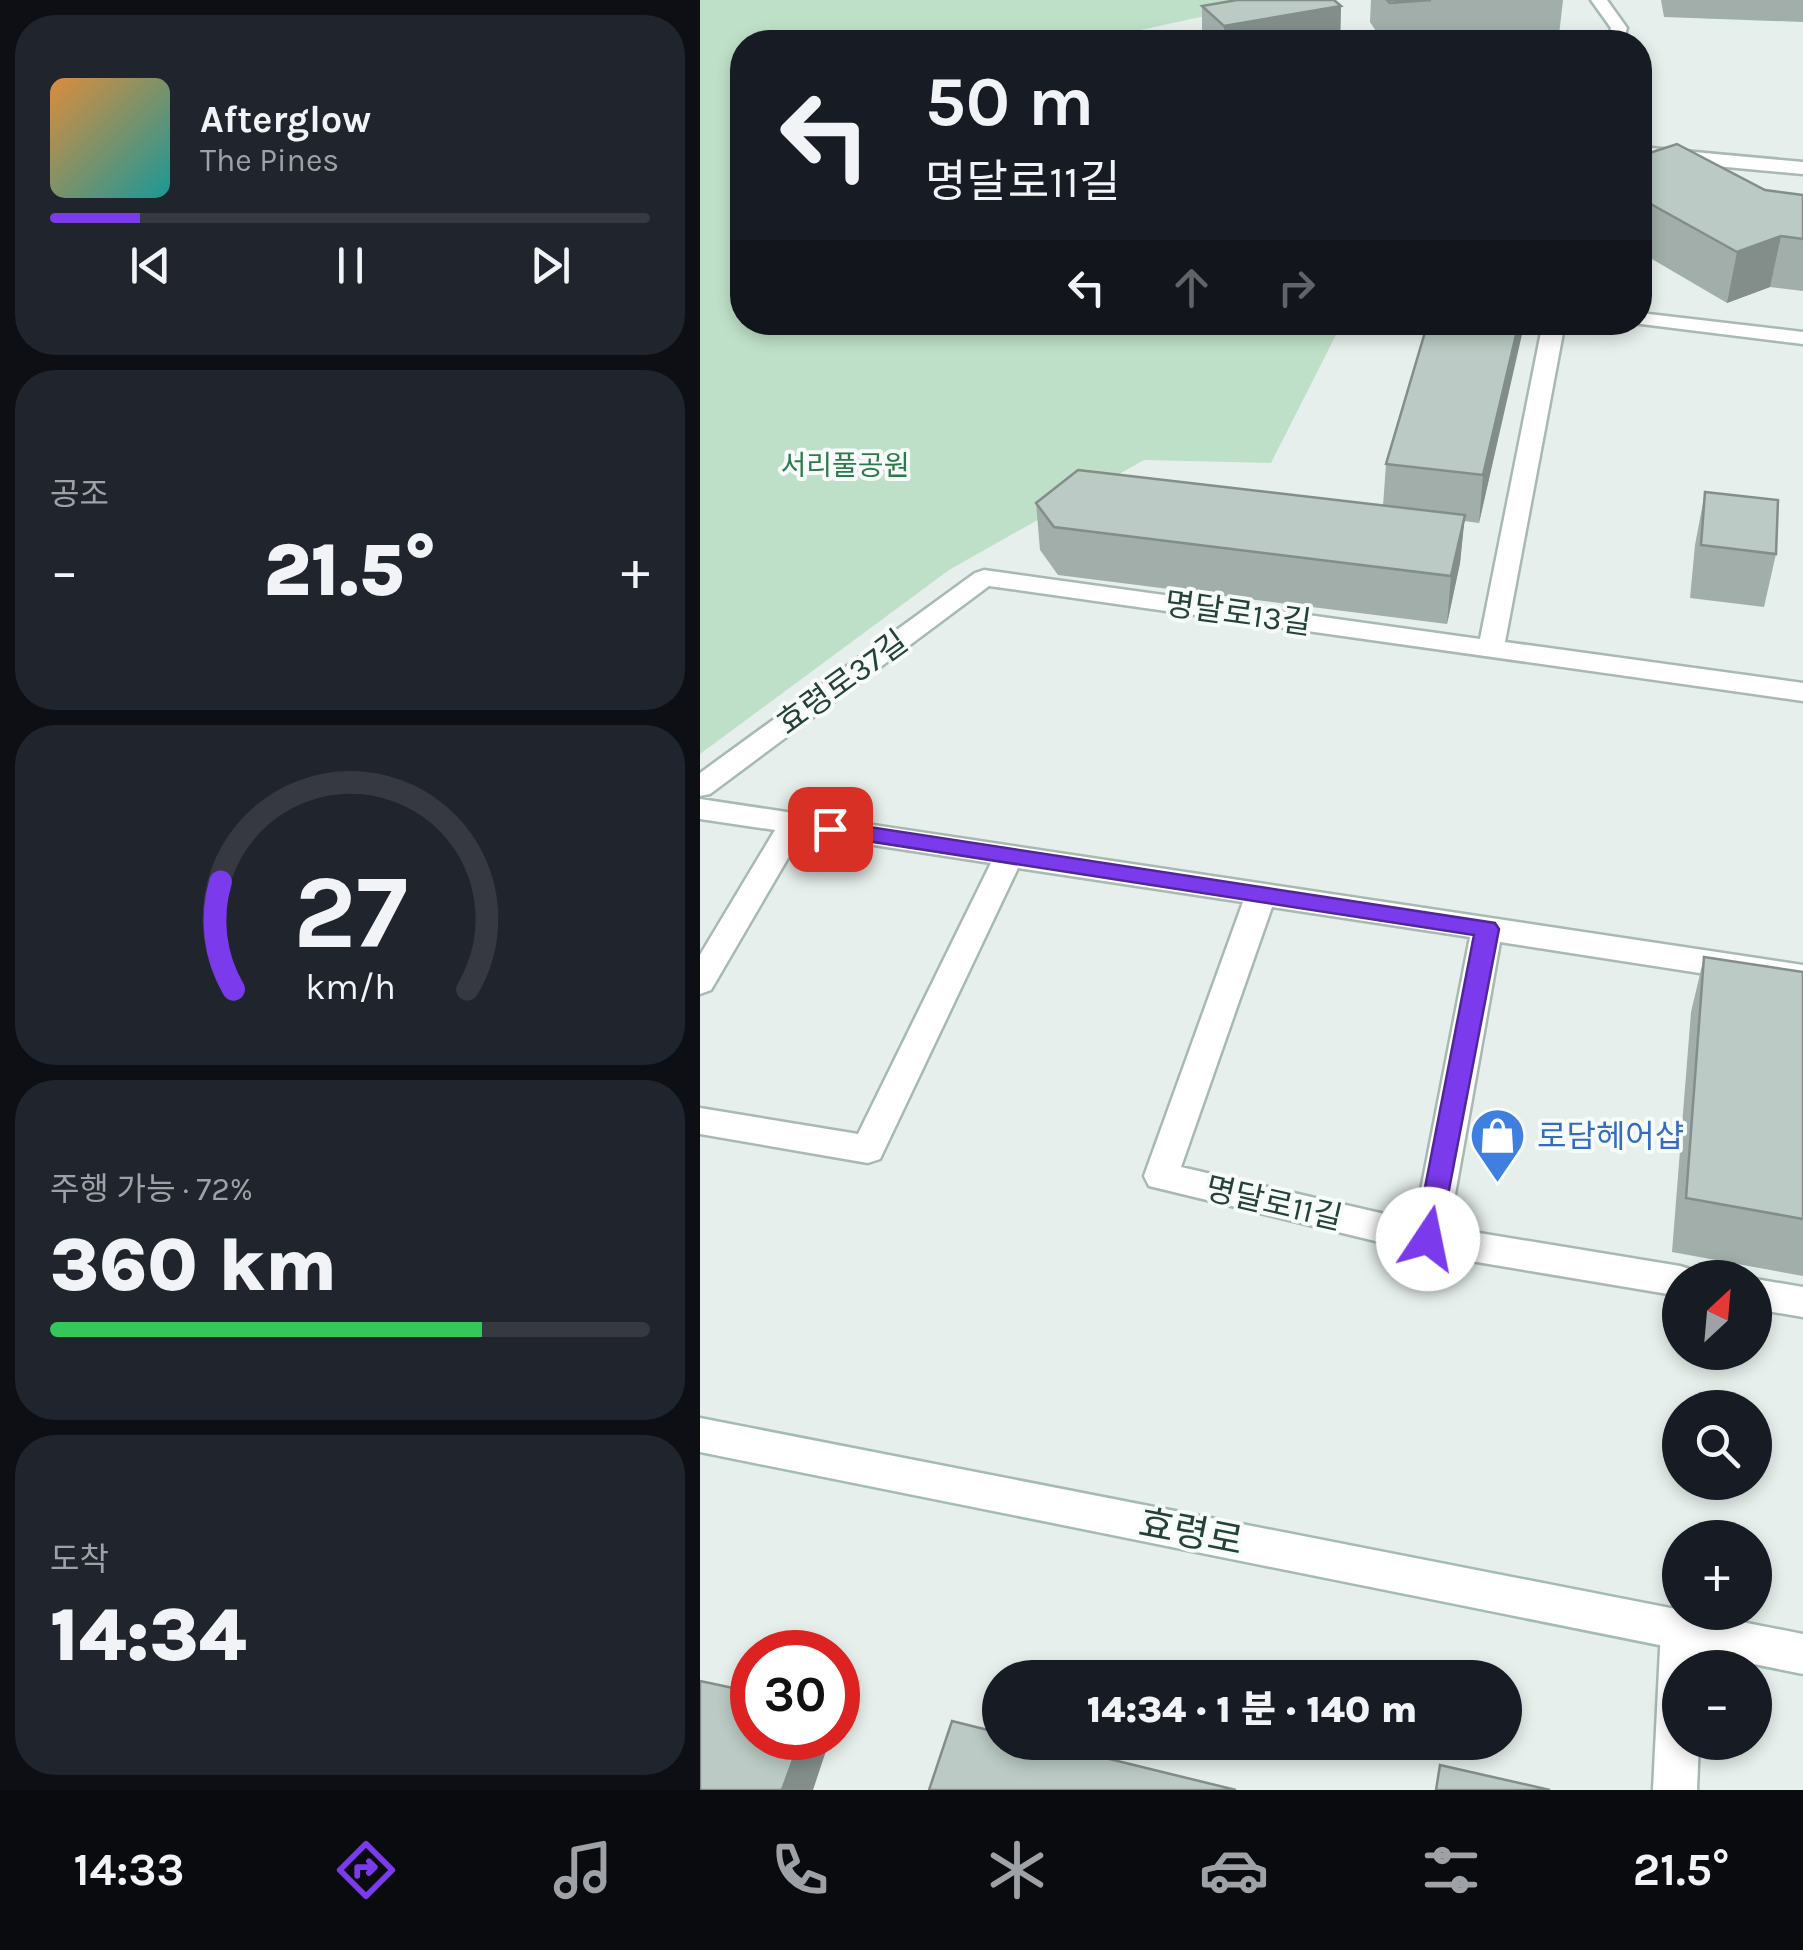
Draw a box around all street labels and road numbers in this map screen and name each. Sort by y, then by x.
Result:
street label: 명달로13길 [1162,585,1313,642]
street label: 효령로37길 [770,623,915,742]
street label: 명달로11길 [1202,1170,1346,1237]
street label: 효령로 [1135,1500,1247,1565]

